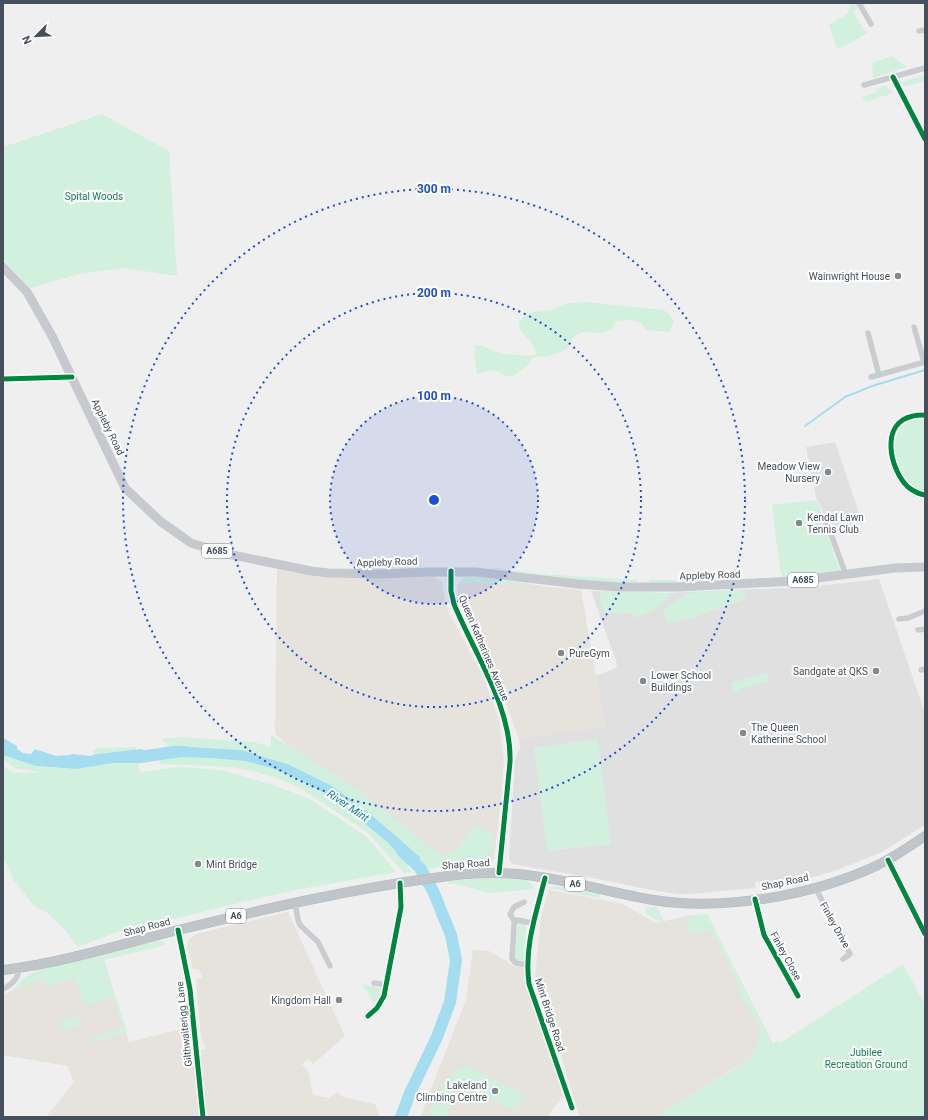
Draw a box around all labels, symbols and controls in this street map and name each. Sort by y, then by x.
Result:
north arrow [16,16,56,56]
text: N [20,33,35,46]
text: 300 m [417,182,451,196]
park label: Spital Woods [65,191,123,202]
place label: Wainwright House [809,271,890,282]
marker: Wainwright House [893,271,903,281]
text: 200 m [417,286,451,300]
text: 100 m [417,389,451,403]
street label: Appleby Road [90,397,126,457]
place label: Meadow View Nursery [758,461,820,484]
marker: Meadow View Nursery [823,467,833,477]
centre of rings [427,493,441,507]
place label: Kendal Lawn Tennis Club [807,512,864,535]
marker: Kendal Lawn Tennis Club [794,518,804,528]
road number: A685 [202,544,232,558]
street label: Appleby Road [356,555,418,569]
street label: Appleby Road [679,568,741,582]
road number: A685 [788,573,818,587]
street label: Queen Katherines Avenue [457,593,511,703]
marker: PureGym [556,648,566,658]
place label: PureGym [569,648,610,659]
place label: Sandgate at QKS [793,666,868,677]
marker: Sandgate at QKS [871,666,881,676]
place label: Lower School Buildings [651,670,711,693]
marker: Lower School Buildings [638,676,648,686]
place label: The Queen Katherine School [751,722,826,745]
marker: The Queen Katherine School [738,728,748,738]
water label: River Mint [325,787,372,825]
street label: Shap Road [442,857,490,871]
marker: Mint Bridge [193,859,203,869]
place label: Mint Bridge [206,859,257,870]
street label: Shap Road [760,872,810,892]
road number: A6 [565,877,585,891]
street label: Finley Drive [818,900,852,950]
road number: A6 [226,909,246,923]
street label: Shap Road [122,915,172,939]
street label: Finley Close [768,930,804,982]
street label: Mint Bridge Road [533,977,567,1053]
street label: Gilthwaiterigg Lane [174,981,194,1067]
place label: Kingdom Hall [271,995,331,1006]
marker: Kingdom Hall [334,995,344,1005]
park label: Jubilee Recreation Ground [825,1047,907,1070]
place label: Lakeland Climbing Centre [416,1080,487,1103]
marker: Lakeland Climbing Centre [490,1086,500,1096]

